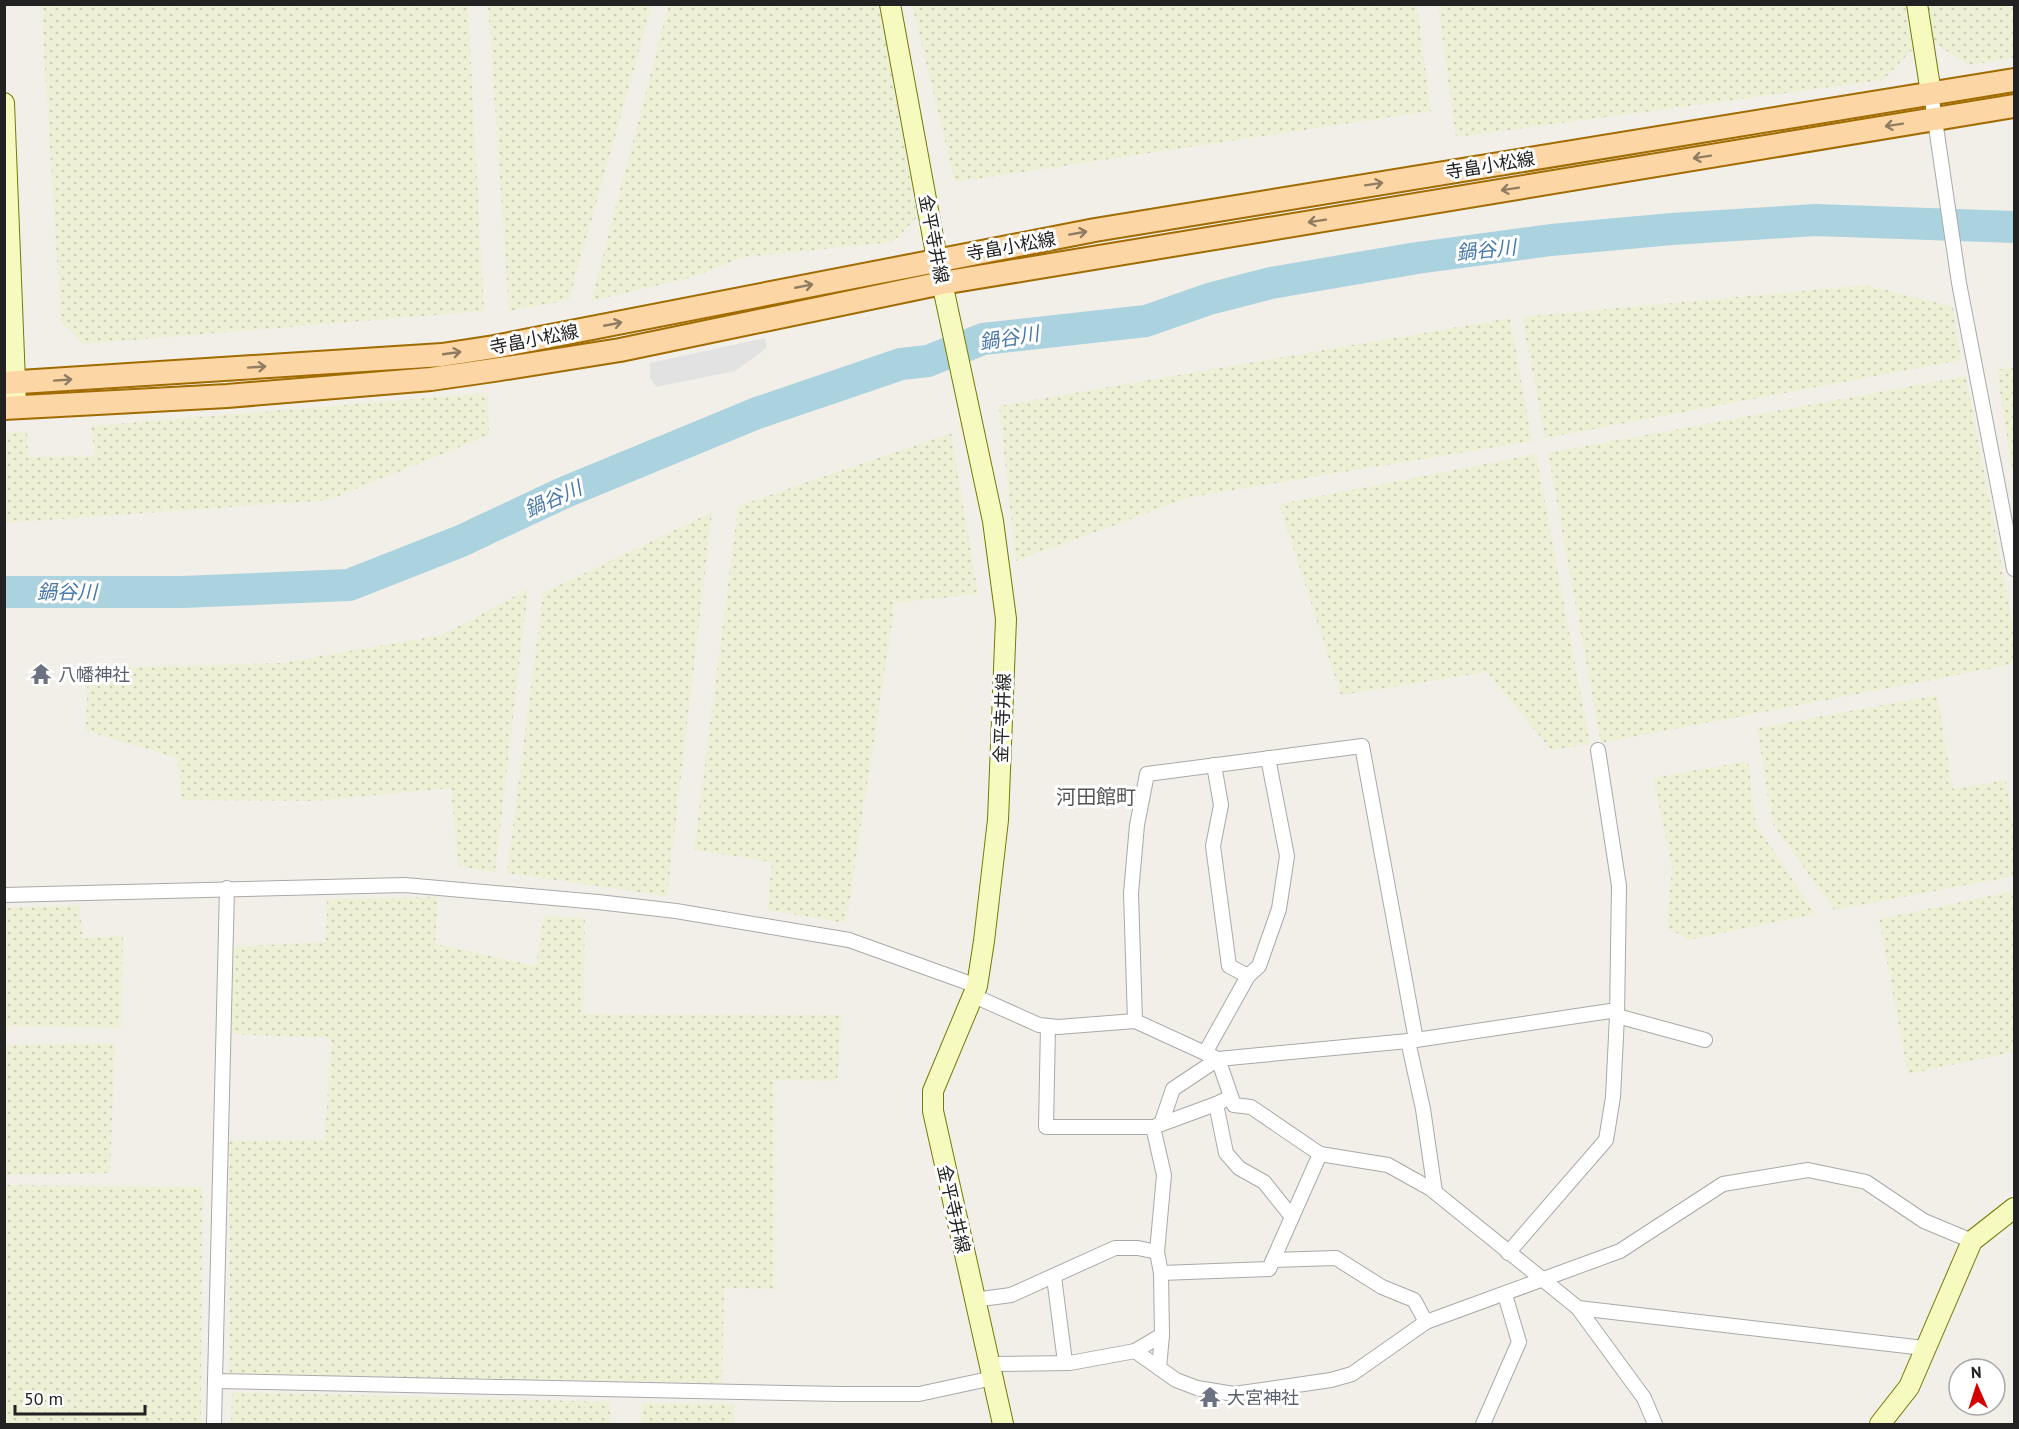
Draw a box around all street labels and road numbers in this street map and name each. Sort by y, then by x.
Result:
street label: 寺畠小松線 [1444,147,1536,183]
street label: 金平寺井線 [914,193,954,285]
street label: 寺畠小松線 [965,227,1057,265]
street label: 寺畠小松線 [488,319,580,359]
street label: 金平寺井線 [989,673,1015,763]
street label: 金平寺井線 [933,1163,975,1255]

